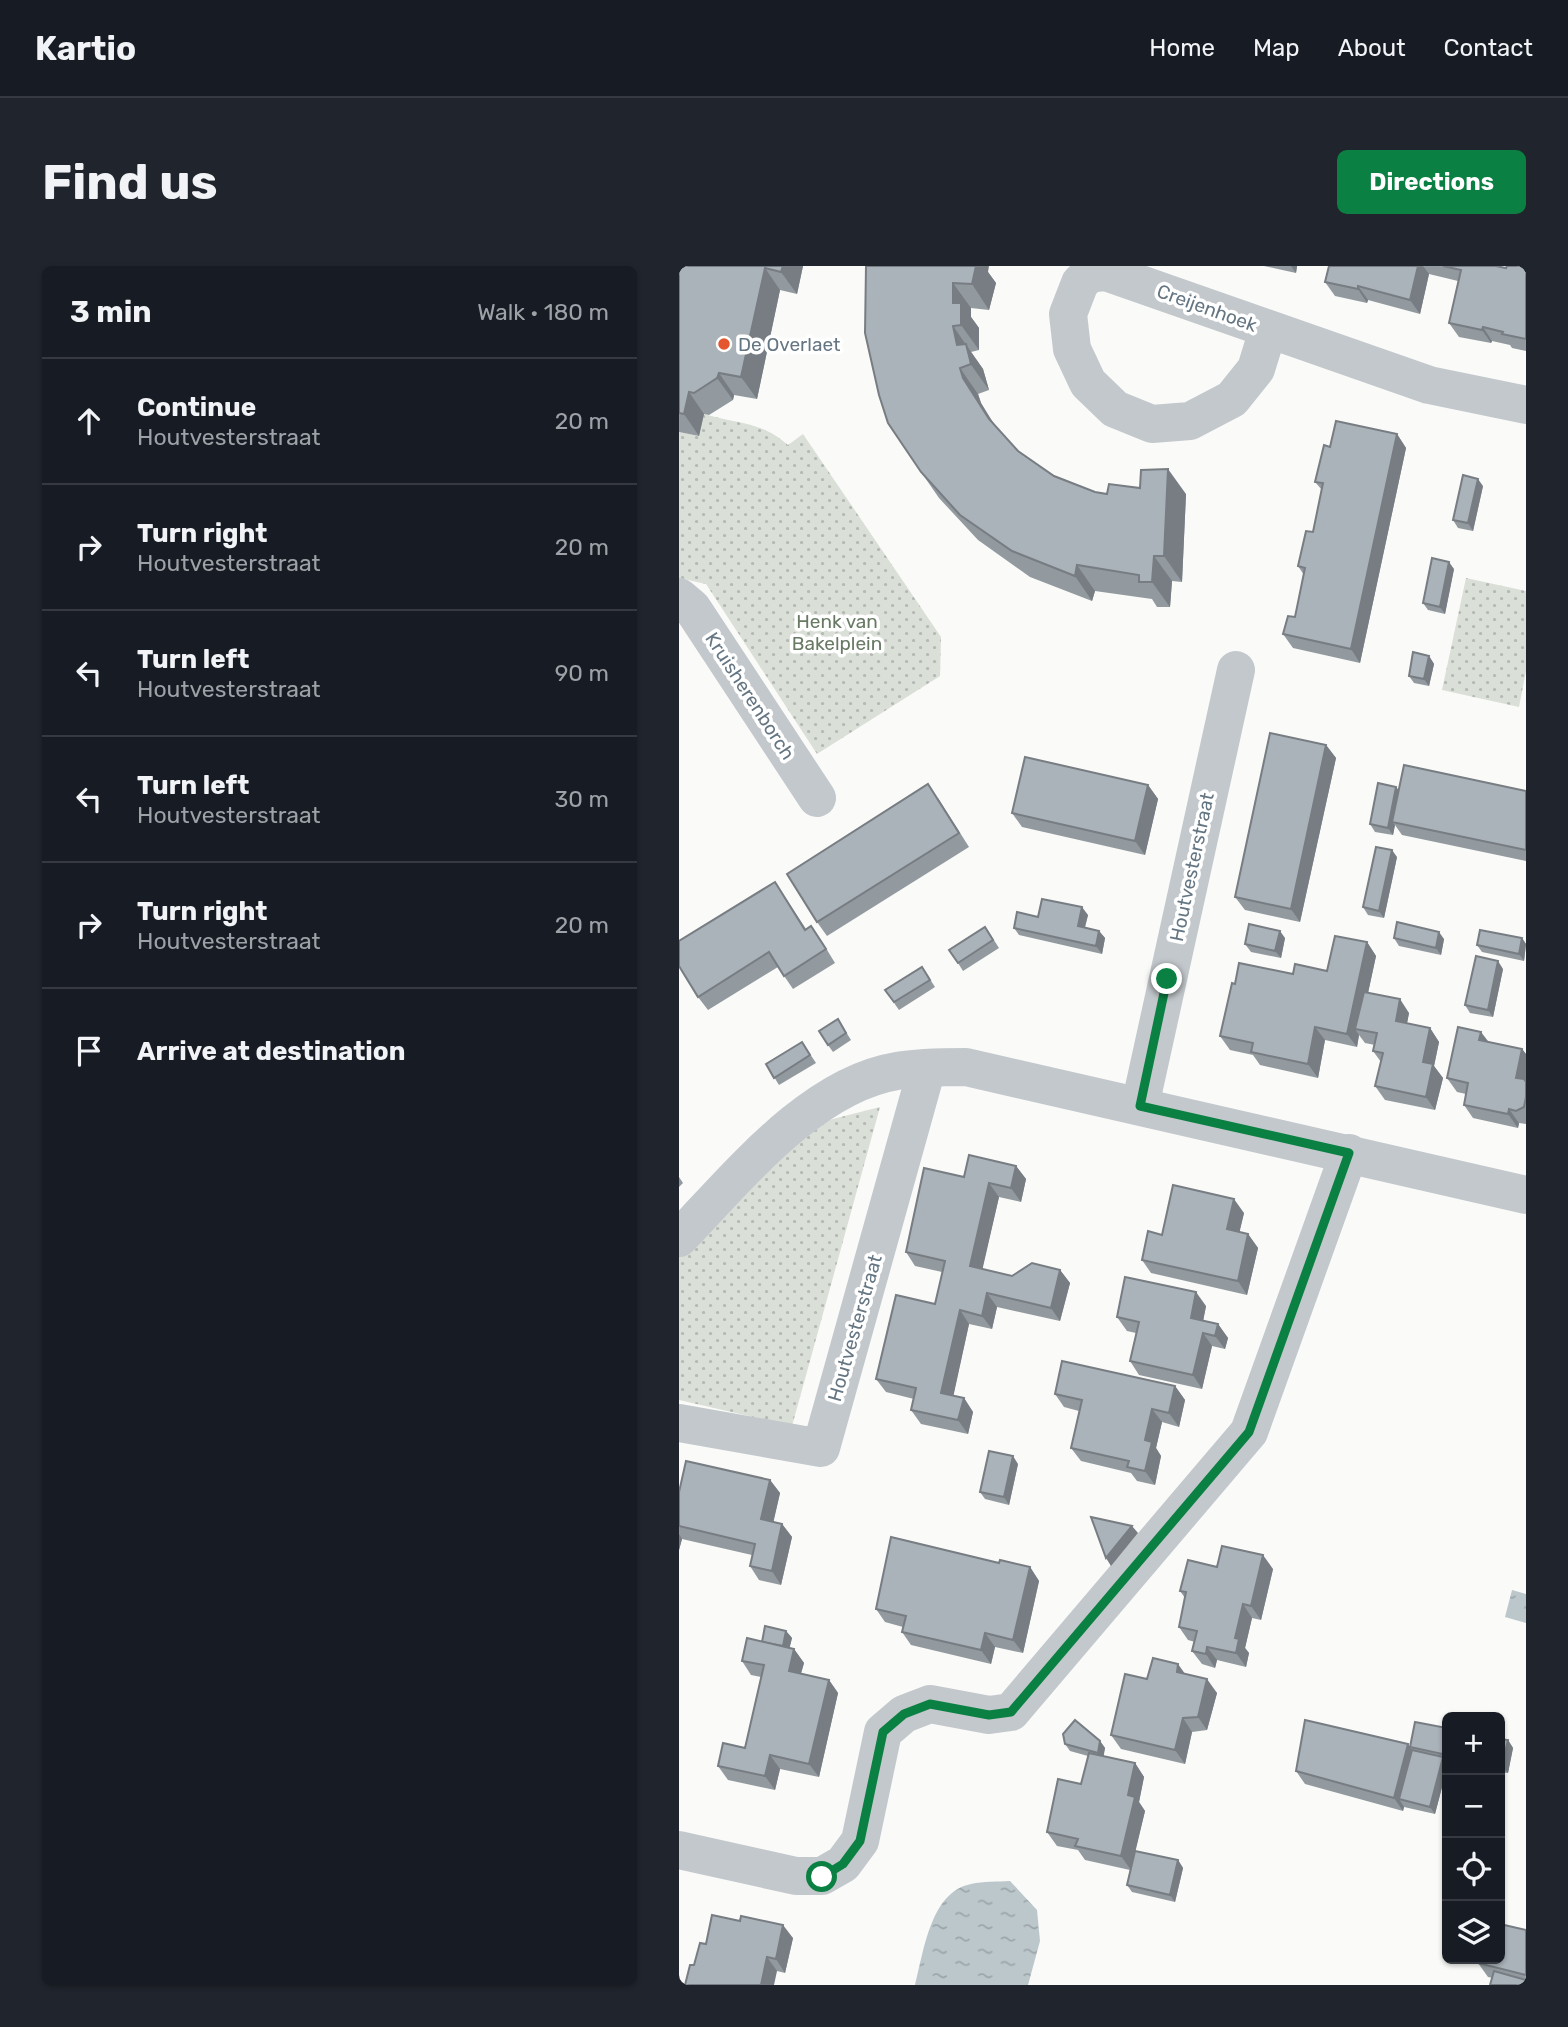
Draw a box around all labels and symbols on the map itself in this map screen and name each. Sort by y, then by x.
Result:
street label: Creijenhoek [1154,279,1260,337]
place label: De Overlaet [738,333,841,356]
marker: De Overlaet [716,336,732,352]
park label: Henk van Bakelplein [792,610,882,655]
street label: Kruisherenborch [700,628,800,764]
street label: Houtvesterstraat [1165,790,1219,944]
route end [1151,963,1182,994]
street label: Houtvesterstraat [823,1251,887,1404]
route start [806,1861,837,1892]

